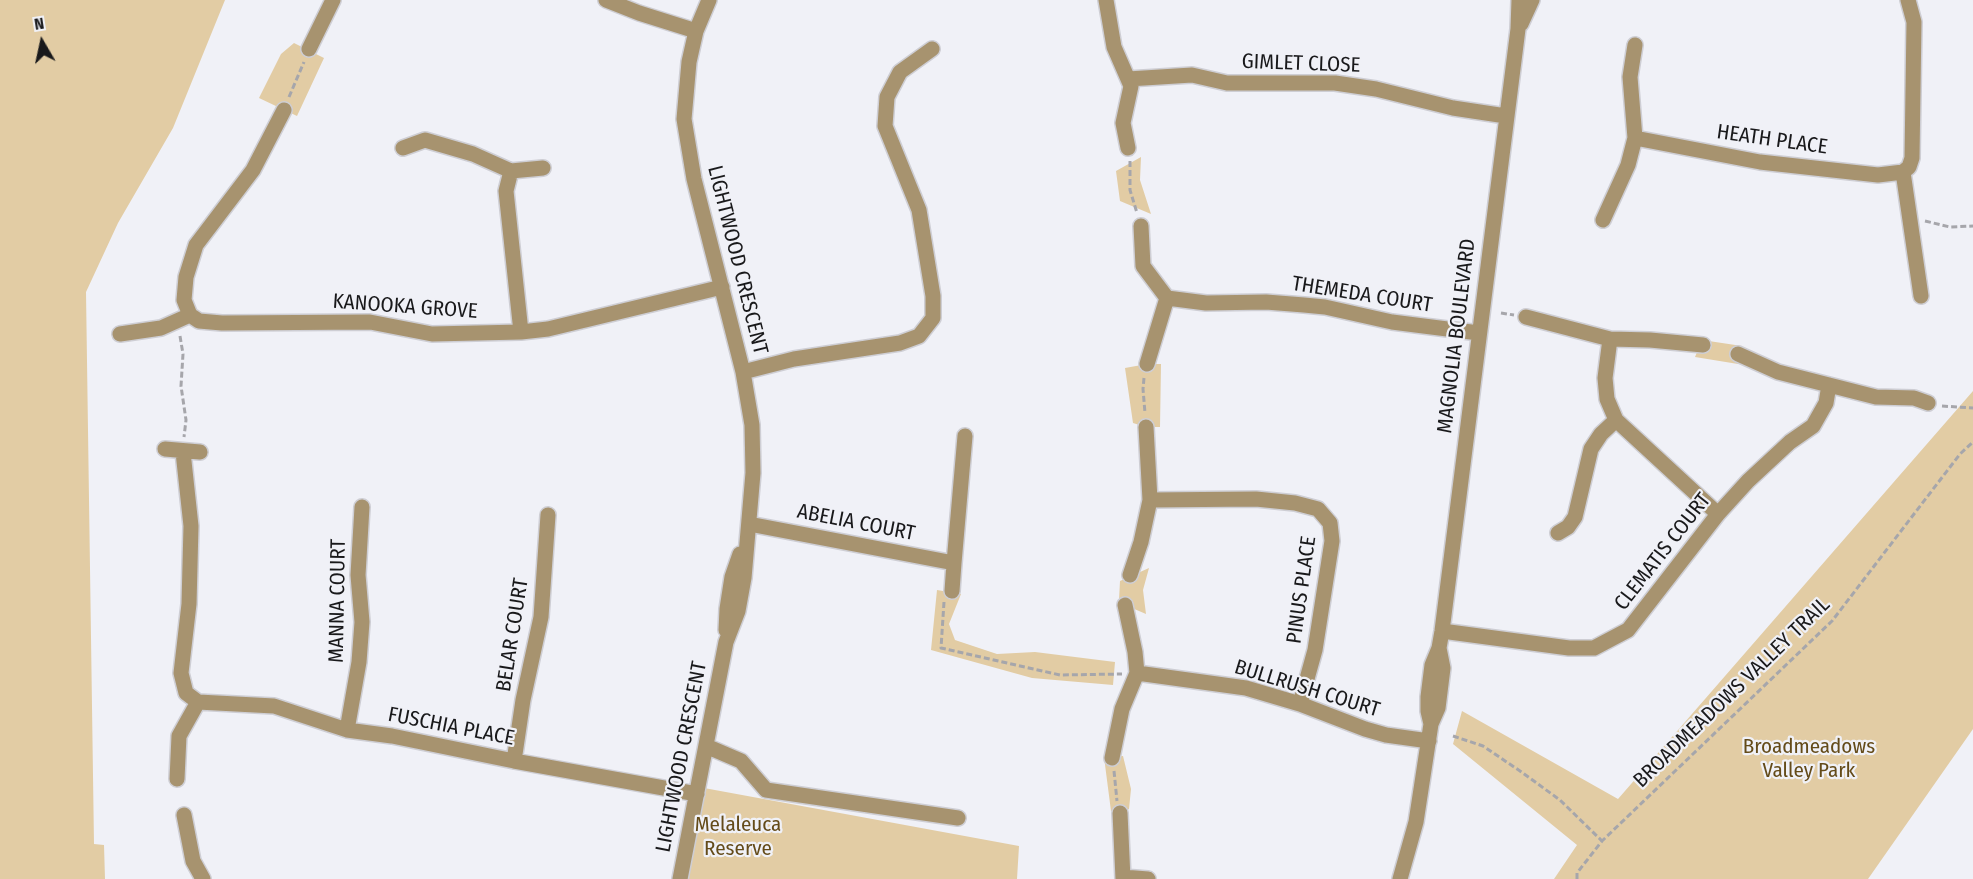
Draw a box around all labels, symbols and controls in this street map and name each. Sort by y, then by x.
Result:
north arrow [12,12,72,72]
text: N [33,14,45,34]
street label: GIMLET CLOSE [1241,49,1361,79]
street label: HEATH PLACE [1715,120,1829,160]
street label: LIGHTWOOD CRESCENT [701,163,773,357]
street label: MAGNOLIA BOULEVARD [1433,237,1481,435]
street label: THEMEDA COURT [1290,271,1434,319]
street label: KANOOKA GROVE [332,289,478,325]
street label: CLEMATIS COURT [1609,488,1717,616]
street label: ABELIA COURT [795,499,917,547]
street label: PINUS PLACE [1282,535,1322,645]
street label: MANNA COURT [324,539,352,663]
street label: BELAR COURT [492,576,534,694]
street label: BROADMEADOWS VALLEY TRAIL [1629,593,1835,793]
street label: BULLRUSH COURT [1231,655,1383,723]
street label: LIGHTWOOD CRESCENT [651,660,713,854]
street label: FUSCHIA PLACE [386,702,516,752]
park label: Broadmeadows Valley Park [1743,734,1875,784]
park label: Melaleuca Reserve [695,812,781,862]

